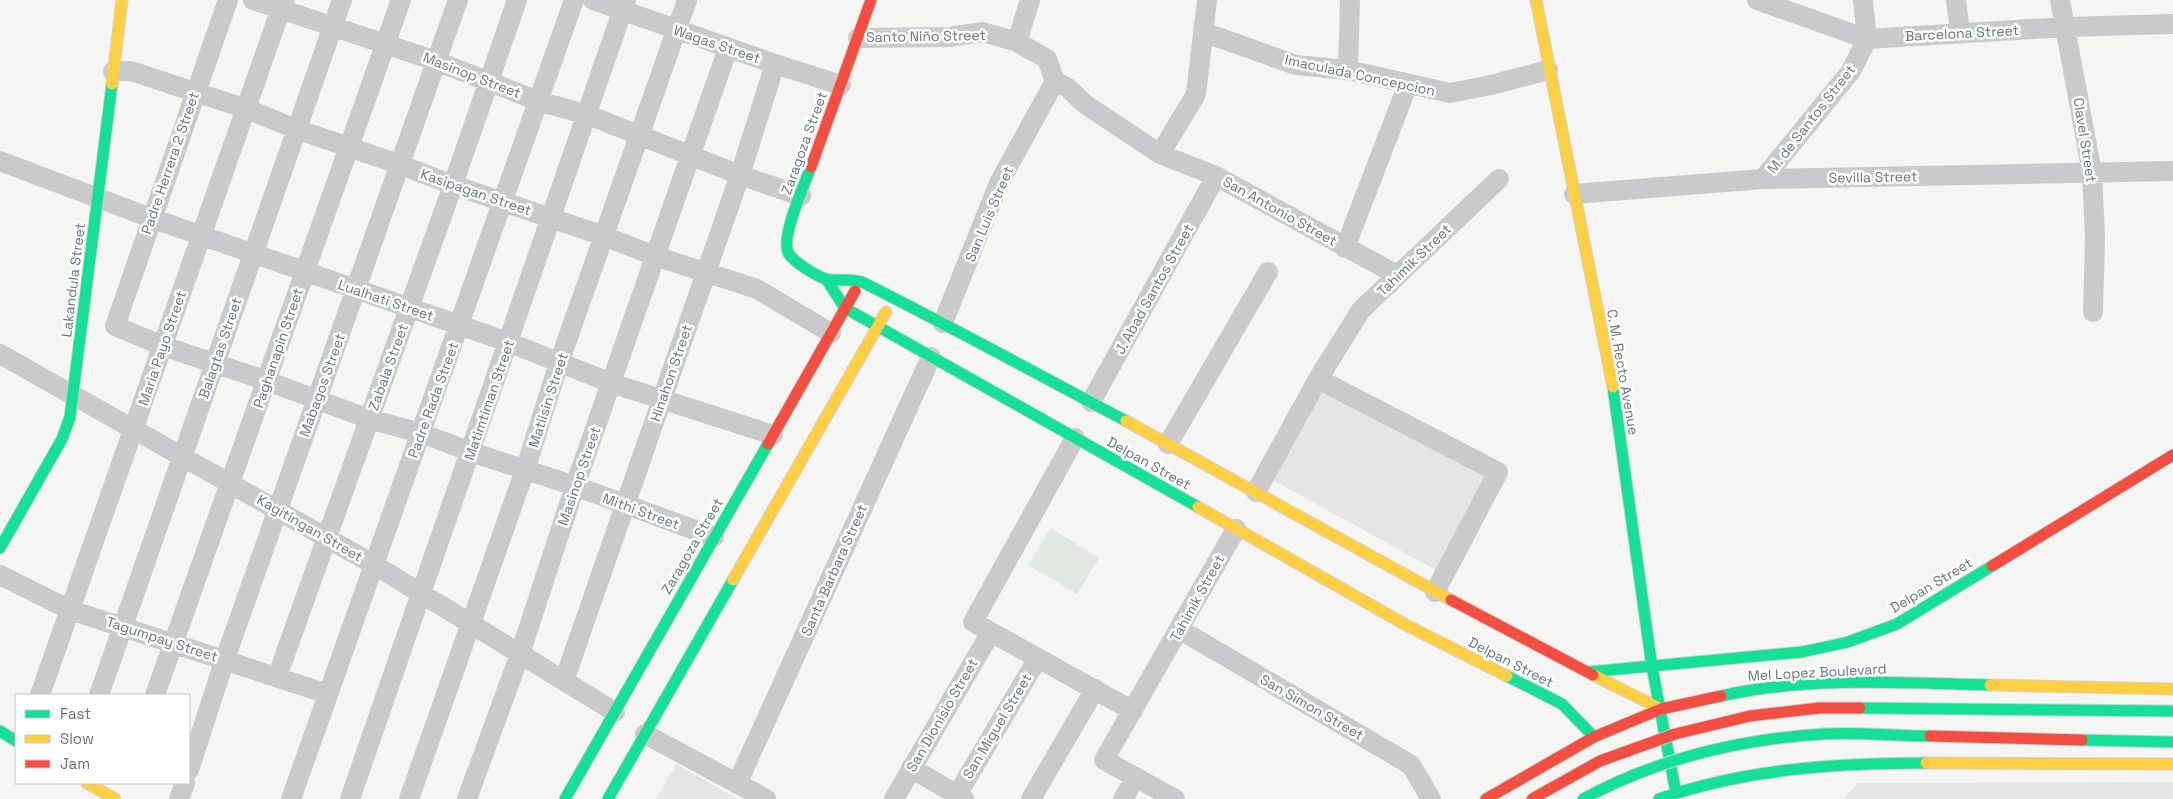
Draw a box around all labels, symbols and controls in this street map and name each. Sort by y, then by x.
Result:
street label: Wagas Street [671,21,763,67]
street label: Barcelona Street [1905,21,2019,45]
street label: Santo Niño Street [866,26,986,46]
street label: Masinop Street [420,48,524,102]
street label: Imaculada Concepcion [1283,50,1437,100]
street label: M. de Santos Street [1763,61,1859,177]
street label: Padre Herrera 2 Street [137,89,203,237]
street label: Zaragoza Street [777,89,831,197]
street label: Clavel Street [2069,96,2101,184]
street label: San Luis Street [961,163,1017,265]
street label: Kasipagan Street [418,165,534,219]
street label: Sevilla Street [1828,167,1918,187]
street label: San Antonio Street [1220,172,1340,250]
street label: Tahimik Street [1373,220,1455,300]
street label: J. Abad Santos Street [1111,221,1197,357]
street label: Lakandula Street [57,222,89,338]
street label: Lualhati Street [336,275,436,325]
street label: Paghanapin Street [249,286,307,410]
street label: Maria Payo Street [134,288,190,408]
street label: Balagtas Street [194,295,246,401]
street label: C. M. Recto Avenue [1603,308,1643,436]
street label: Zabala Street [364,321,412,413]
street label: Hinahon Street [646,322,696,424]
street label: Mabagos Street [295,331,349,439]
street label: Matimtiman Street [460,337,518,463]
street label: Padre Rada Street [404,340,462,460]
street label: Matiisin Street [524,350,572,450]
street label: Masinop Street [554,424,604,528]
street label: Delpan Street [1104,433,1194,493]
street label: Mithi Street [600,489,682,533]
street label: Kagitingan Street [254,490,366,566]
street label: Zaragoza Street [657,495,727,597]
street label: Santa Barbara Street [797,501,871,639]
street label: Tahimik Street [1166,551,1228,645]
street label: Delpan Street [1886,553,1976,617]
street label: Tagumpay Street [104,612,220,666]
street label: Delpan Street [1465,633,1557,691]
street label: San Dionisio Street [902,655,982,775]
street label: Mel Lopez Boulevard [1747,659,1887,685]
street label: San Miguel Street [958,670,1036,782]
street label: San Simon Street [1257,670,1367,744]
legend [15,694,190,784]
text: Fast [60,704,91,723]
text: Slow [60,729,94,748]
text: Jam [60,754,90,773]

